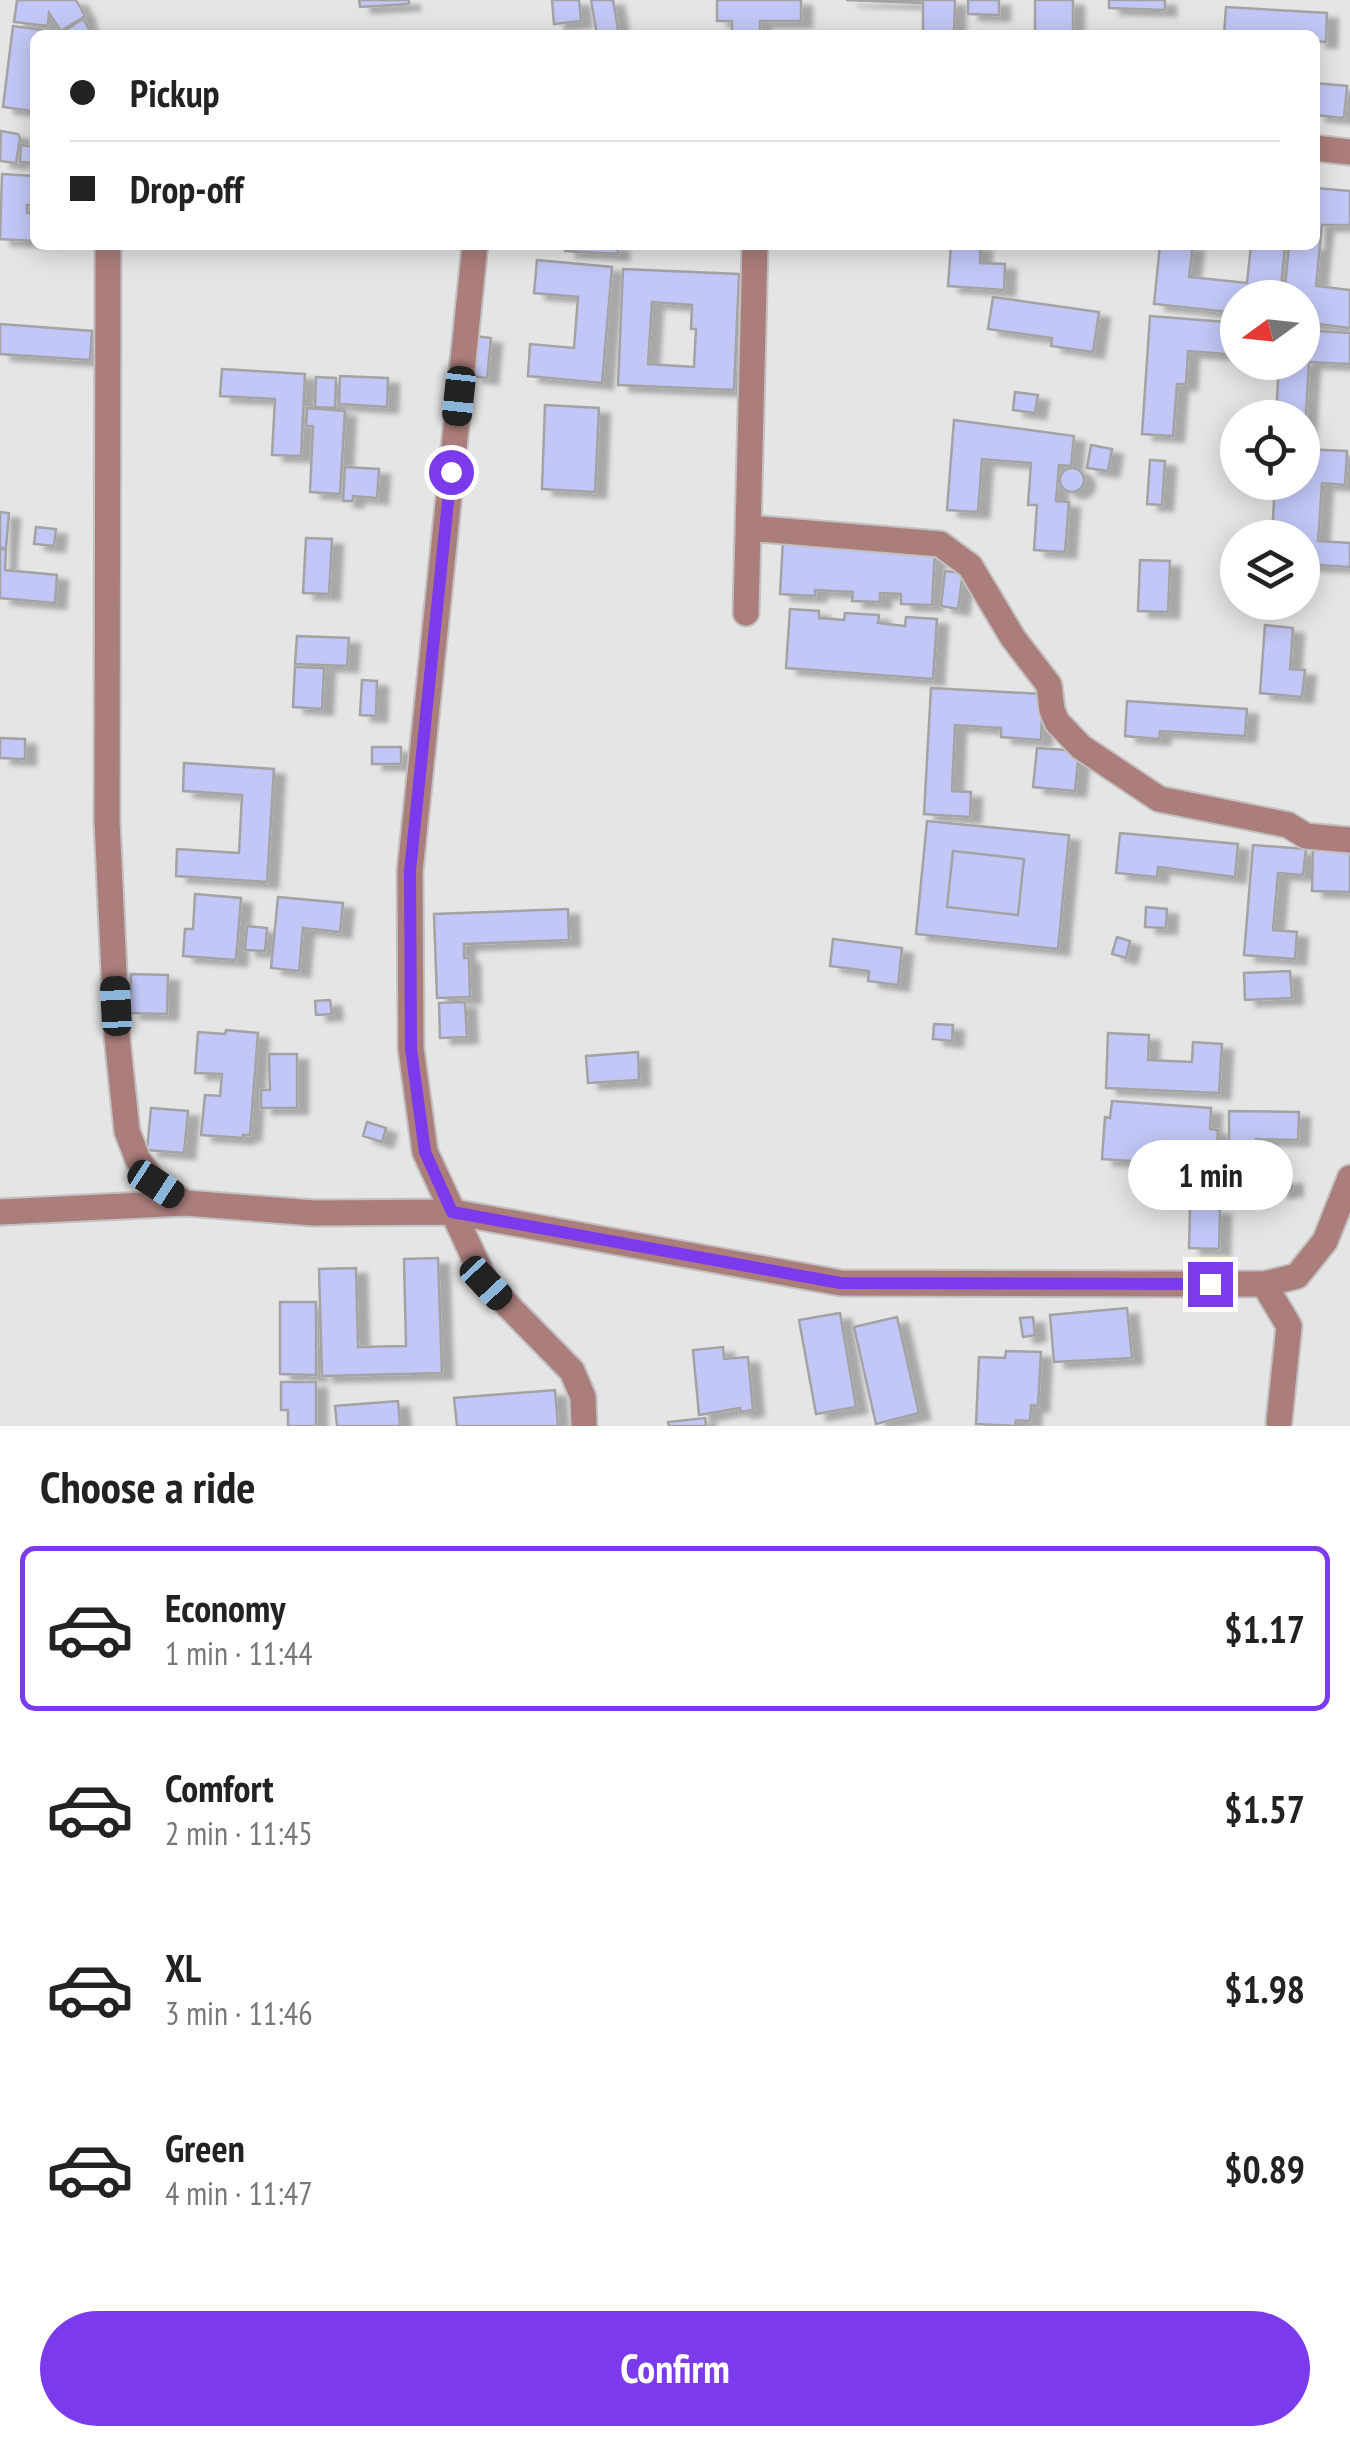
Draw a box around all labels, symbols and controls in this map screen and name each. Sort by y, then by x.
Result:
text: Pickup [130,68,220,117]
text: Drop-off [130,164,244,213]
north arrow [1220,280,1320,380]
map controls [1220,280,1320,620]
car [441,365,477,427]
button: locate [1220,400,1320,500]
route start [429,450,474,495]
button: layers [1220,520,1320,620]
car [99,975,133,1037]
callout: 1 min [1128,1139,1292,1209]
text: 1 min [1178,1154,1243,1196]
car [123,1155,189,1213]
car [455,1251,517,1315]
route end [1188,1262,1233,1307]
text: Choose a ride [40,1457,255,1515]
text: Economy [165,1583,285,1632]
icon: car [45,1584,135,1674]
text: $1.17 [1224,1604,1305,1653]
text: 1 min · 11:44 [165,1632,313,1674]
text: Comfort [165,1763,274,1812]
icon: car [45,1764,135,1854]
text: $1.57 [1224,1784,1305,1833]
text: 2 min · 11:45 [165,1812,313,1854]
text: XL [165,1943,201,1992]
icon: car [45,1944,135,2034]
text: $1.98 [1224,1964,1305,2013]
text: 3 min · 11:46 [165,1992,313,2034]
text: Green [165,2123,245,2172]
icon: car [45,2124,135,2214]
text: $0.89 [1224,2144,1305,2193]
text: 4 min · 11:47 [165,2172,313,2214]
button: Confirm [40,2311,1310,2426]

